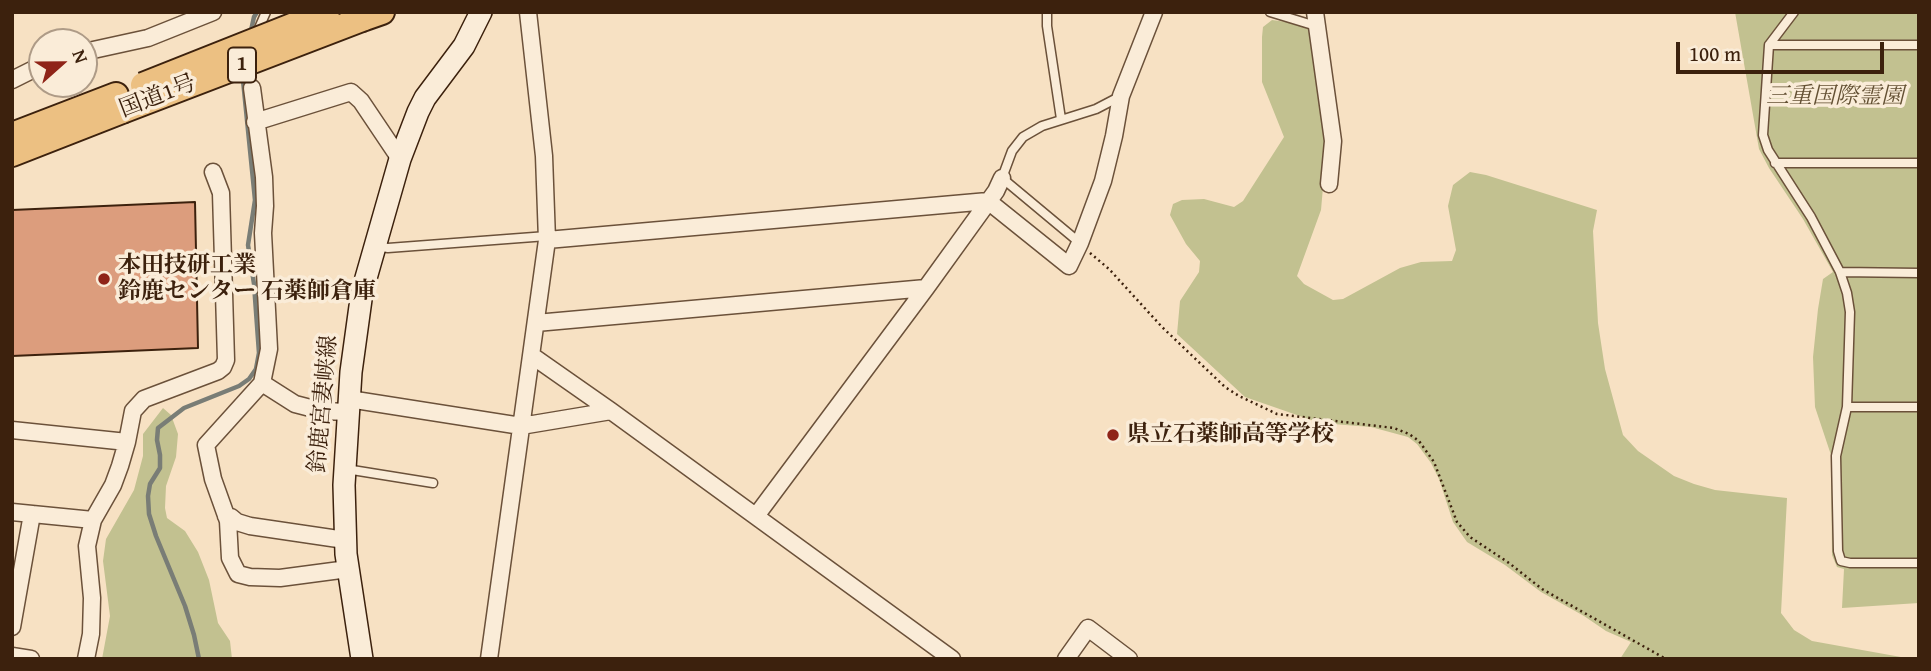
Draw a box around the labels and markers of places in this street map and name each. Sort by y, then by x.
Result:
place label: 本田技研工業 鈴鹿センター 石薬師倉庫 [118,252,376,306]
marker: 本田技研工業 鈴鹿センター 石薬師倉庫 [96,271,112,287]
place label: 県立石薬師高等学校 [1127,421,1334,449]
marker: 県立石薬師高等学校 [1105,427,1121,443]

